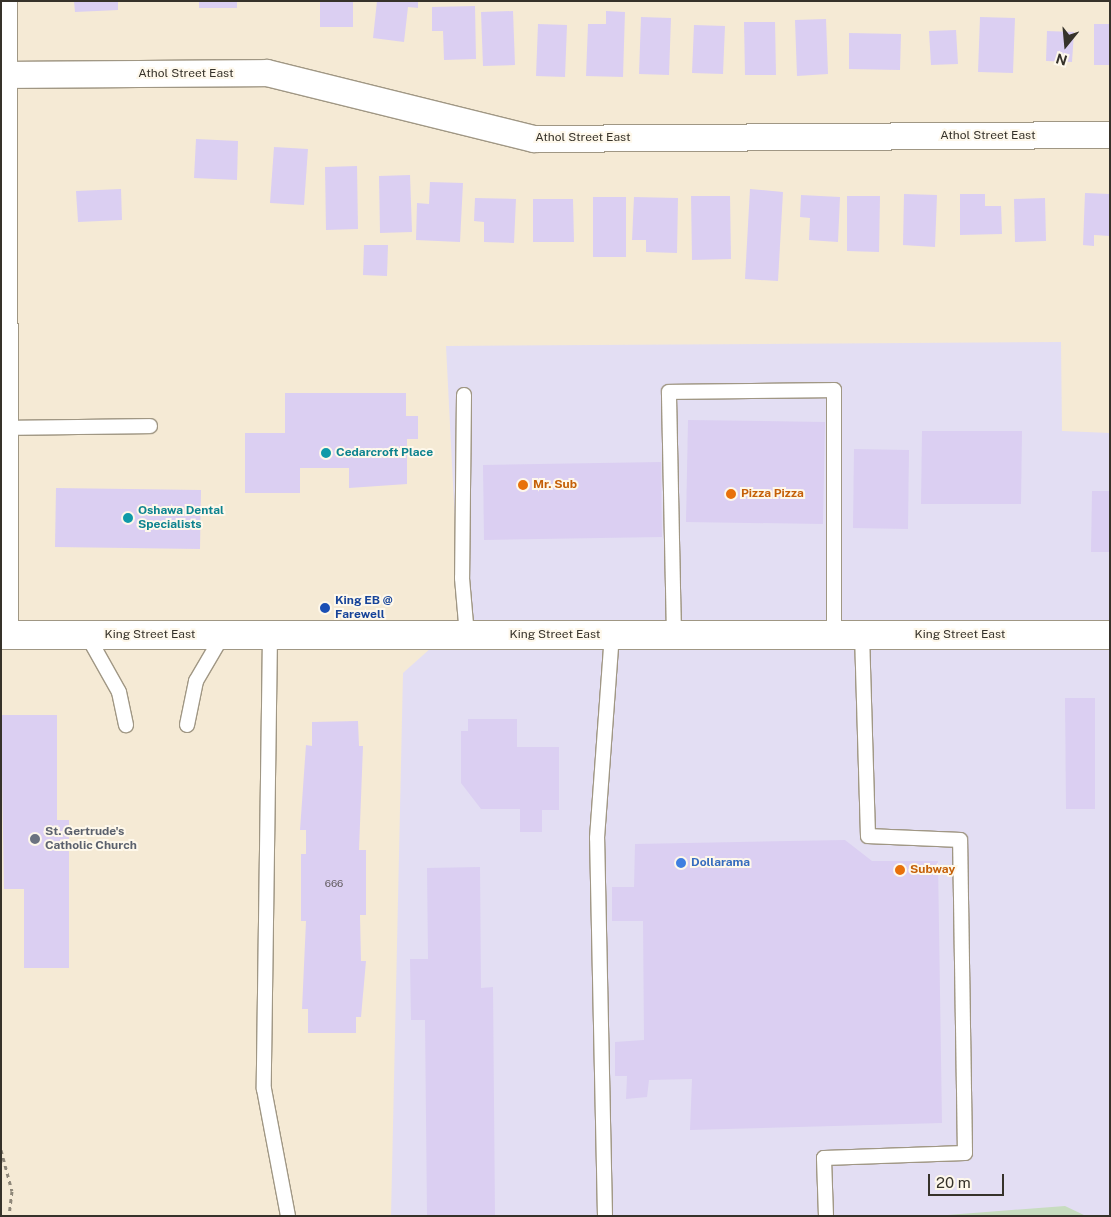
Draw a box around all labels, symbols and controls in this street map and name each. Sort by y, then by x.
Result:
north arrow [1041,20,1091,70]
text: N [1054,50,1069,69]
street label: Athol Street East [138,67,234,81]
street label: Athol Street East [940,129,1036,143]
street label: Athol Street East [535,131,631,145]
place label: Cedarcroft Place [336,446,433,460]
marker: Cedarcroft Place [320,447,332,459]
place label: Mr. Sub [533,478,577,492]
marker: Mr. Sub [517,479,529,491]
place label: Pizza Pizza [741,487,804,501]
marker: Pizza Pizza [725,488,737,500]
place label: Oshawa Dental Specialists [138,504,224,532]
marker: Oshawa Dental Specialists [122,512,134,524]
place label: King EB @ Farewell [335,594,393,622]
marker: King EB @ Farewell [319,602,331,614]
street label: King Street East [104,628,196,642]
street label: King Street East [509,628,601,642]
street label: King Street East [914,628,1006,642]
place label: St. Gertrude's Catholic Church [45,825,137,853]
marker: St. Gertrude's Catholic Church [29,833,41,845]
place label: Dollarama [691,856,750,870]
marker: Dollarama [675,857,687,869]
place label: Subway [910,863,955,877]
marker: Subway [894,864,906,876]
house number: 666 [325,878,343,890]
scale bar [931,1164,1007,1196]
text: 20 m [936,1174,971,1191]

